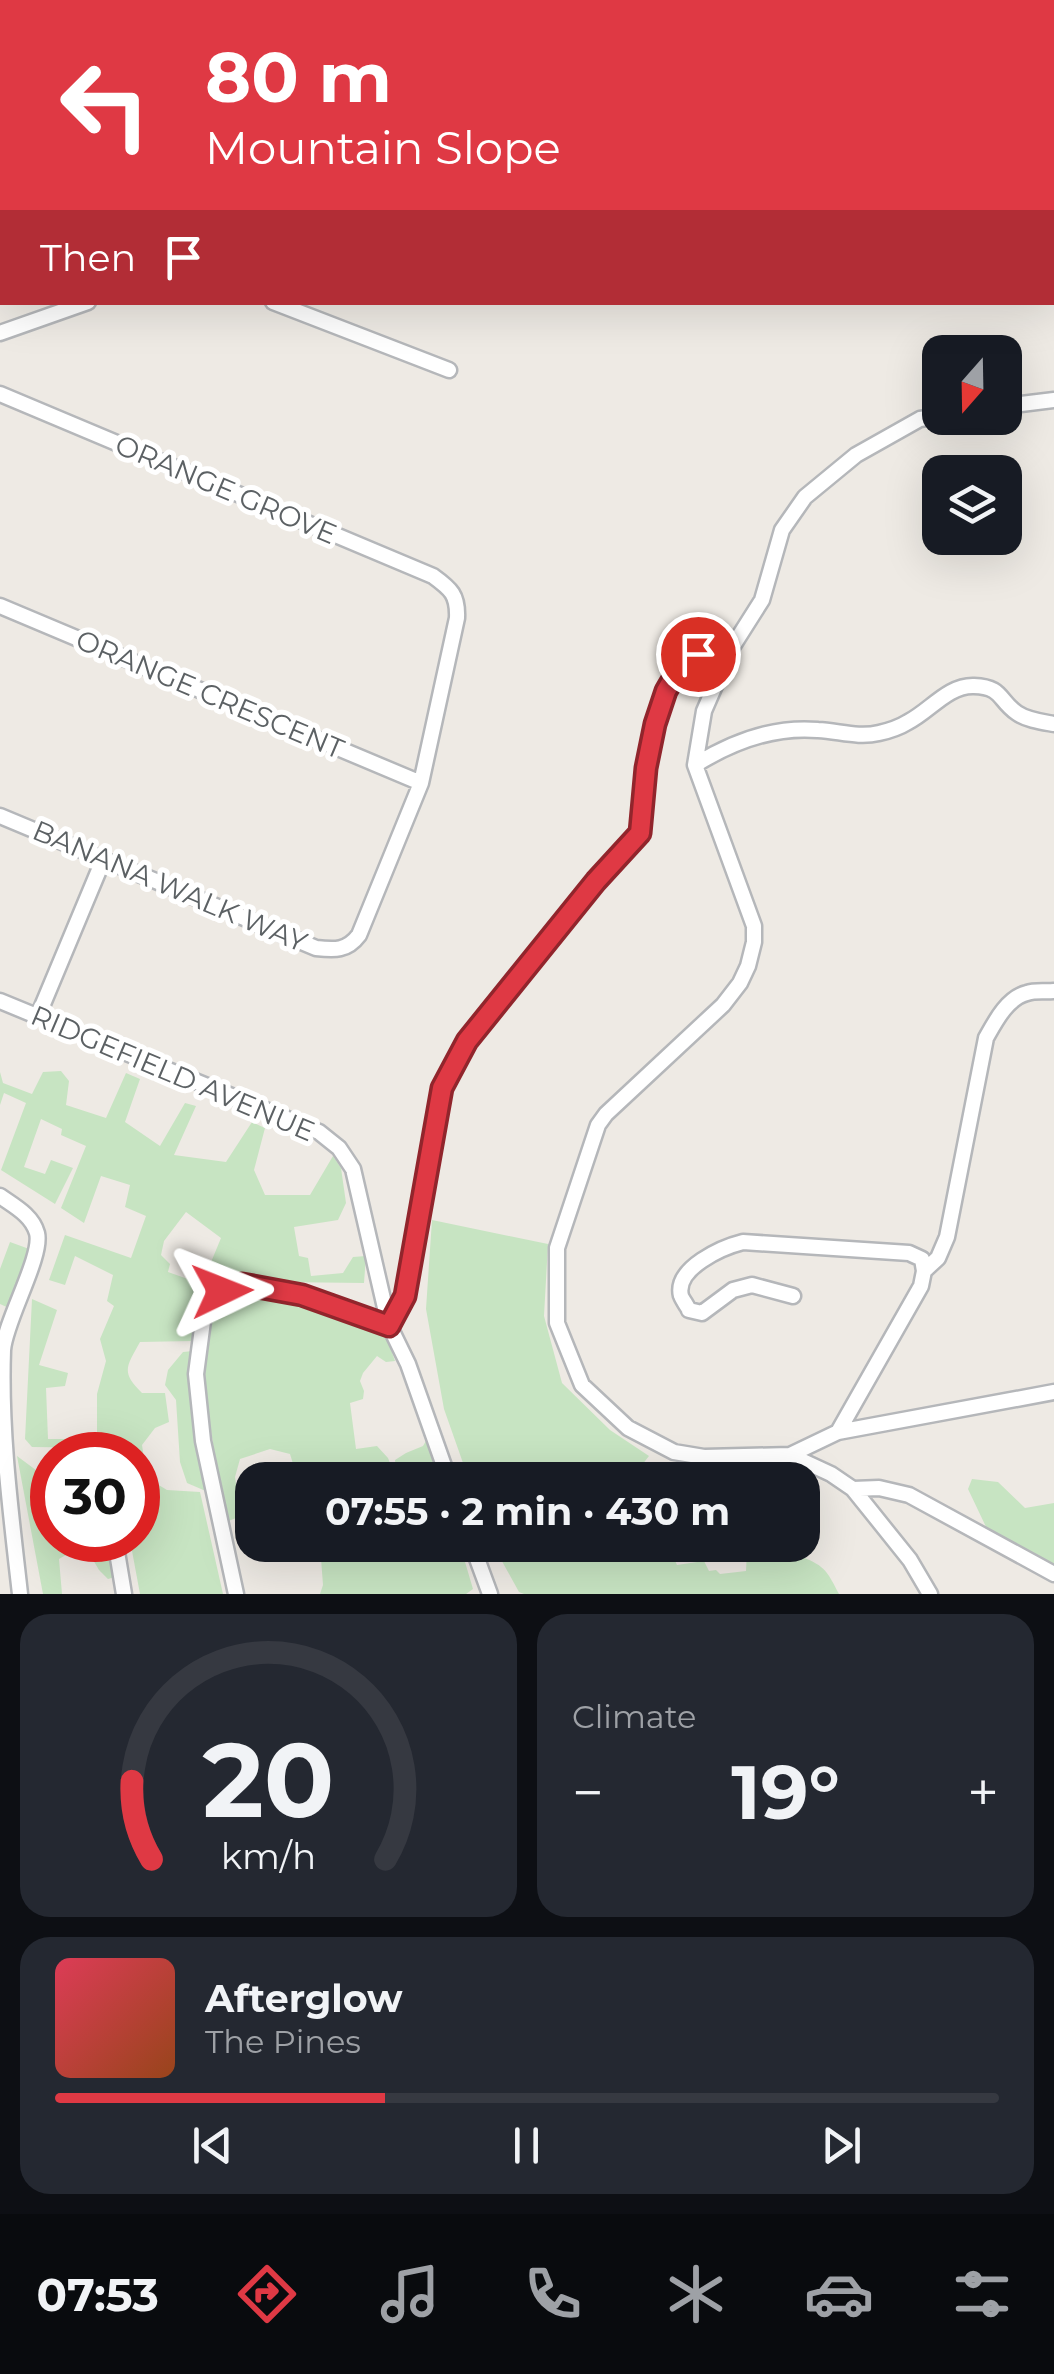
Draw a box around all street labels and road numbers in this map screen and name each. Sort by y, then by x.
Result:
street label: ORANGE GROVE [110,427,342,551]
street label: ORANGE CRESCENT [71,622,349,766]
street label: BANANA WALK WAY [28,813,312,959]
street label: RIDGEFIELD AVENUE [26,998,320,1148]

